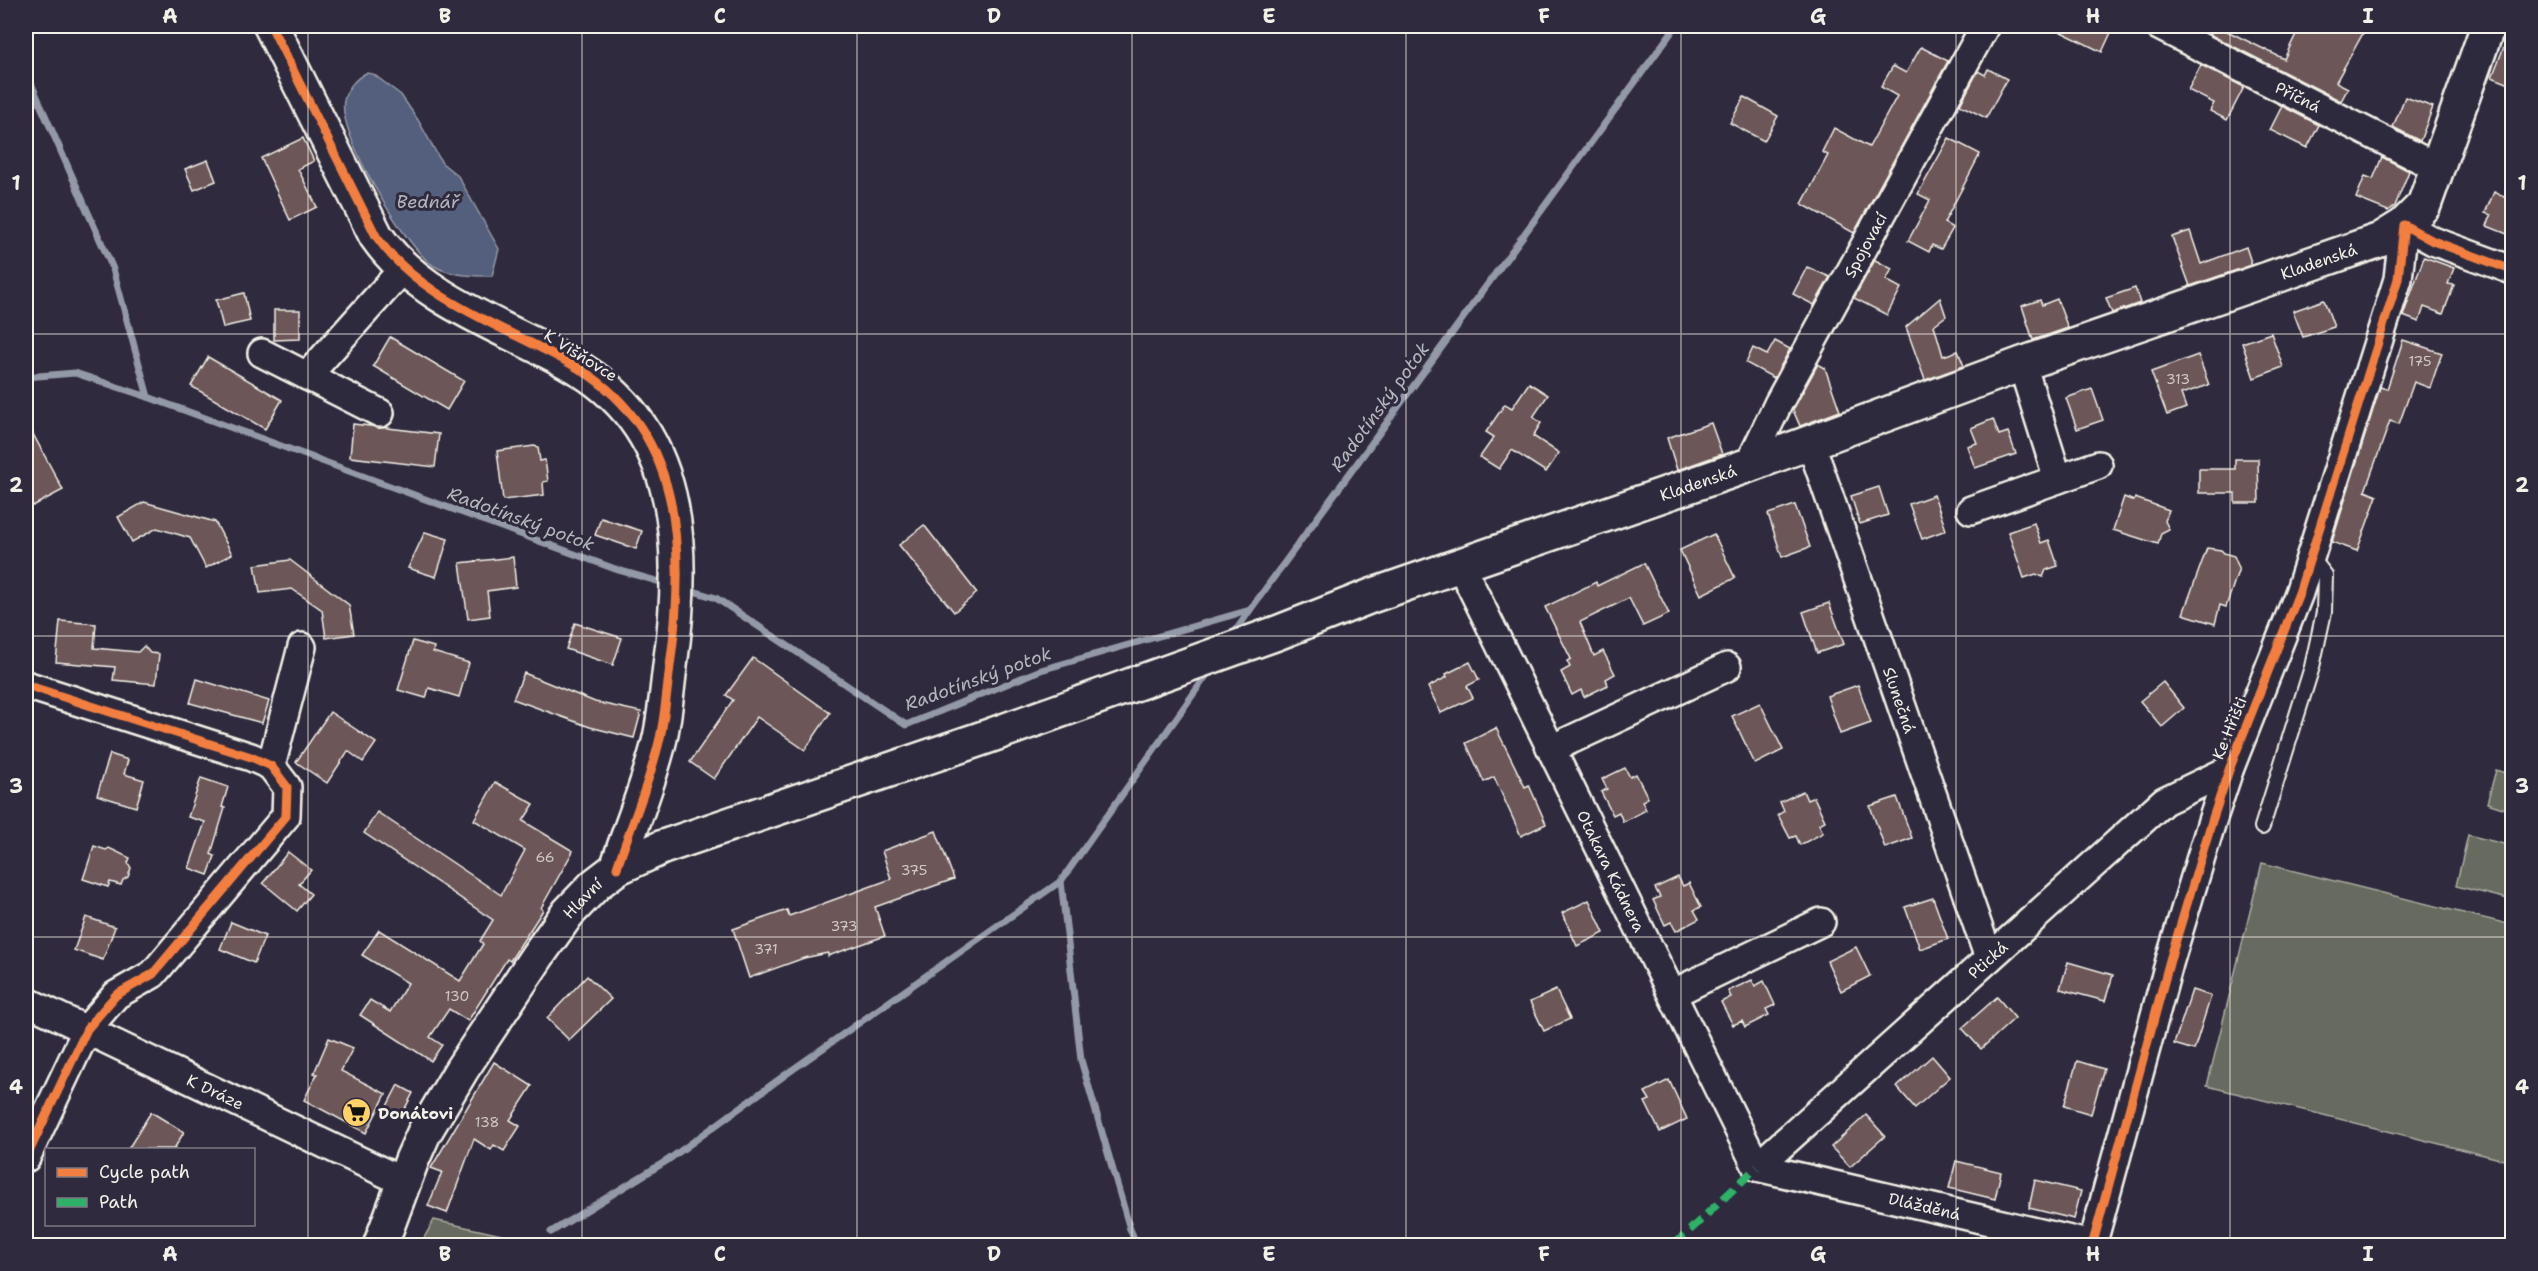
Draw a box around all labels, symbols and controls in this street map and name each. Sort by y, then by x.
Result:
text: A [162,3,178,29]
text: B [439,3,451,29]
text: C [714,3,726,29]
text: D [987,3,1001,29]
text: E [1262,3,1276,29]
text: F [1538,3,1550,29]
text: G [1810,3,1826,29]
text: H [2086,3,2100,29]
text: I [2362,3,2374,29]
street label: Příčná [2272,77,2324,118]
text: 1 [11,170,21,196]
text: 1 [2517,170,2527,196]
water label: Bednář [397,190,461,214]
street label: Spojovací [1839,208,1892,281]
street label: Kladenská [2278,239,2360,285]
street label: K Višňovce [540,325,621,386]
water label: Radotínský potok [1325,337,1436,477]
house number: 175 [2409,352,2432,370]
house number: 313 [2166,370,2190,388]
street label: Kladenská [1657,460,1739,506]
text: 2 [9,472,23,498]
text: 2 [2515,472,2529,498]
water label: Radotínský potok [444,481,598,557]
water label: Radotínský potok [901,641,1055,717]
street label: Slunečná [1878,664,1920,736]
street label: Ke Hřišti [2207,694,2252,763]
text: 3 [9,773,23,799]
text: 3 [2515,773,2529,799]
street label: Otakara Kádnera [1572,807,1650,936]
house number: 66 [535,848,555,866]
house number: 375 [901,861,927,879]
street label: Hlavní [558,873,607,923]
house number: 373 [830,917,858,935]
street label: Ptická [1963,937,2012,983]
house number: 371 [754,940,778,958]
house number: 130 [445,987,469,1005]
street label: K Dráze [183,1070,247,1115]
text: 4 [9,1074,23,1100]
text: 4 [2515,1074,2529,1100]
supermarket icon: Donátovi [341,1097,373,1129]
place label: Donátovi [378,1103,453,1124]
house number: 138 [475,1113,499,1131]
legend [45,1148,255,1226]
text: Cycle path [99,1160,190,1184]
street label: Dlážděná [1886,1188,1963,1225]
text: Path [99,1190,138,1214]
text: A [162,1241,178,1267]
text: B [439,1241,451,1267]
text: C [714,1241,726,1267]
text: D [987,1241,1001,1267]
text: E [1262,1241,1276,1267]
text: F [1538,1241,1550,1267]
text: G [1810,1241,1826,1267]
text: H [2086,1241,2100,1267]
text: I [2362,1241,2374,1267]

